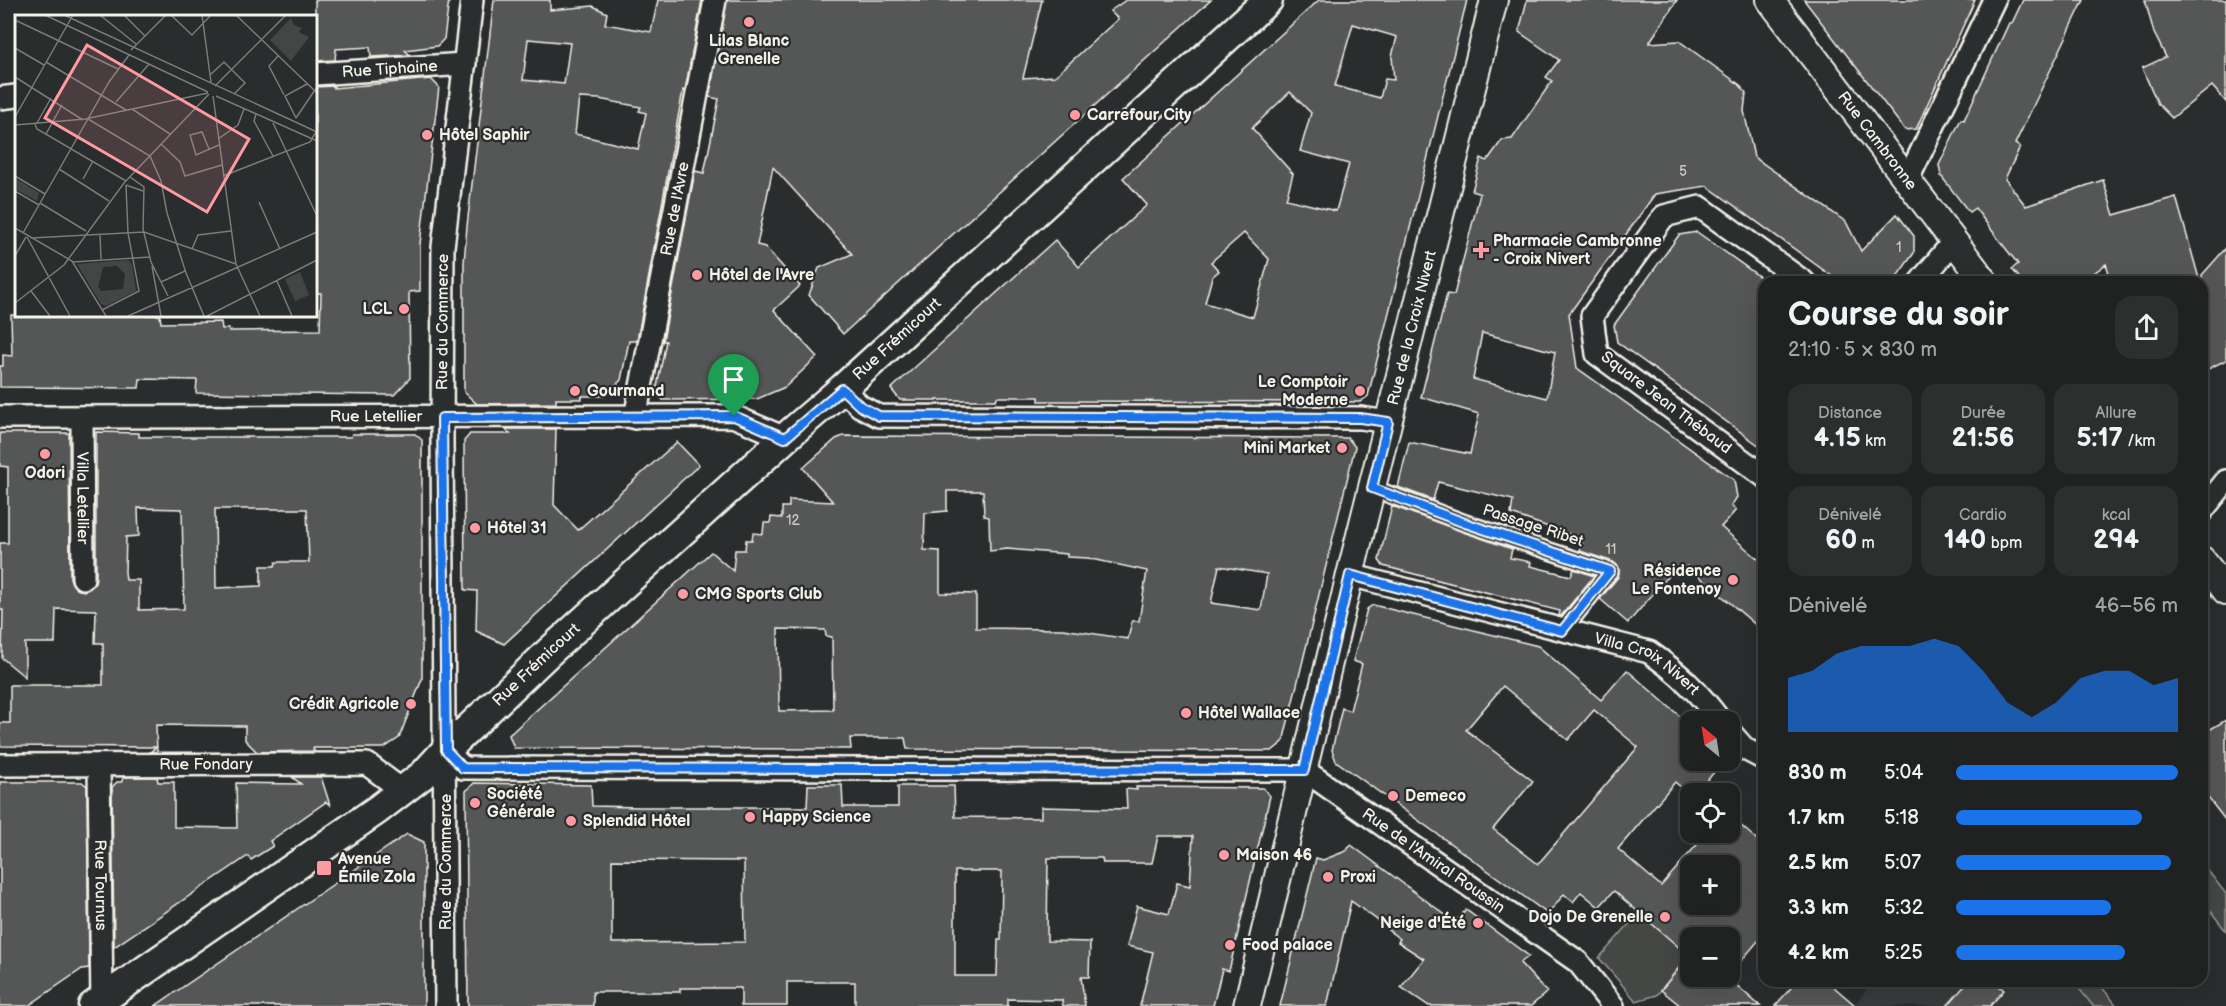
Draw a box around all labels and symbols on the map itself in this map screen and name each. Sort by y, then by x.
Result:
inset map [15,15,316,316]
marker: Lilas Blanc Grenelle [742,15,756,29]
place label: Lilas Blanc Grenelle [709,32,790,69]
street label: Rue Tiphaine [341,56,439,82]
street label: Rue Cambronne [1834,88,1921,194]
place label: Carrefour City [1087,106,1192,125]
marker: Carrefour City [1068,108,1082,122]
place label: Hôtel Saphir [439,126,530,145]
marker: Hôtel Saphir [420,128,434,142]
street label: Rue de l'Avre [657,160,693,257]
house number: 5 [1679,163,1687,180]
place label: Pharmacie Cambronne - Croix Nivert [1493,232,1662,269]
house number: 1 [1896,239,1902,256]
marker: Pharmacie Cambronne - Croix Nivert [1474,243,1488,257]
street label: Rue de la Croix Nivert [1383,248,1440,407]
street label: Rue du Commerce [433,253,452,390]
place label: Hôtel de l'Avre [709,266,814,285]
marker: Hôtel de l'Avre [690,268,704,282]
street label: Rue Frémicourt [849,294,945,384]
place label: LCL [362,300,393,319]
marker: LCL [397,302,411,316]
street label: Square Jean Thébaud [1597,348,1735,458]
pin [708,354,759,416]
place label: Le Comptoir Moderne [1258,373,1349,410]
place label: Gourmand [587,382,664,401]
marker: Gourmand [568,384,582,398]
marker: Le Comptoir Moderne [1353,384,1367,398]
street label: Rue Letellier [330,407,422,426]
place label: Mini Market [1243,439,1331,458]
marker: Mini Market [1335,441,1349,455]
marker: Odori [38,447,52,461]
street label: Villa Letellier [73,452,92,544]
place label: Odori [25,464,65,483]
street label: Passage Ribet [1480,501,1586,551]
house number: 12 [786,512,801,529]
place label: Hôtel 31 [487,519,547,538]
marker: Hôtel 31 [468,521,482,535]
house number: 11 [1606,541,1616,558]
place label: Résidence Le Fontenoy [1632,562,1722,599]
marker: Résidence Le Fontenoy [1726,573,1740,587]
place label: CMG Sports Club [695,585,823,604]
marker: CMG Sports Club [676,587,690,601]
street label: Rue Frémicourt [488,619,584,710]
street label: Villa Croix Nivert [1592,629,1704,699]
place label: Crédit Agricole [289,695,399,714]
marker: Crédit Agricole [404,697,418,711]
place label: Hôtel Wallace [1198,704,1300,723]
marker: Hôtel Wallace [1179,706,1193,720]
north arrow [1680,711,1740,771]
street label: Rue Fondary [159,755,253,774]
place label: Société Générale [487,785,555,822]
place label: Demeco [1405,787,1466,806]
marker: Demeco [1386,789,1400,803]
street label: Rue du Commerce [437,793,456,930]
marker: Société Générale [468,796,482,810]
street label: Rue de l'Amiral Roussin [1358,804,1509,917]
place label: Happy Science [762,808,871,827]
marker: Happy Science [743,810,757,824]
place label: Splendid Hôtel [583,812,690,831]
marker: Splendid Hôtel [564,814,578,828]
street label: Rue Tournus [90,839,111,931]
place label: Maison 46 [1236,846,1313,865]
marker: Maison 46 [1217,848,1231,862]
place label: Avenue Émile Zola [337,850,416,887]
marker: Avenue Émile Zola [315,859,333,877]
place label: Proxi [1340,868,1376,887]
marker: Proxi [1321,870,1335,884]
place label: Dojo De Grenelle [1528,908,1653,927]
marker: Dojo De Grenelle [1658,910,1672,924]
place label: Neige d'Été [1380,911,1467,933]
marker: Neige d'Été [1471,916,1485,930]
place label: Food palace [1242,936,1333,955]
marker: Food palace [1223,938,1237,952]

